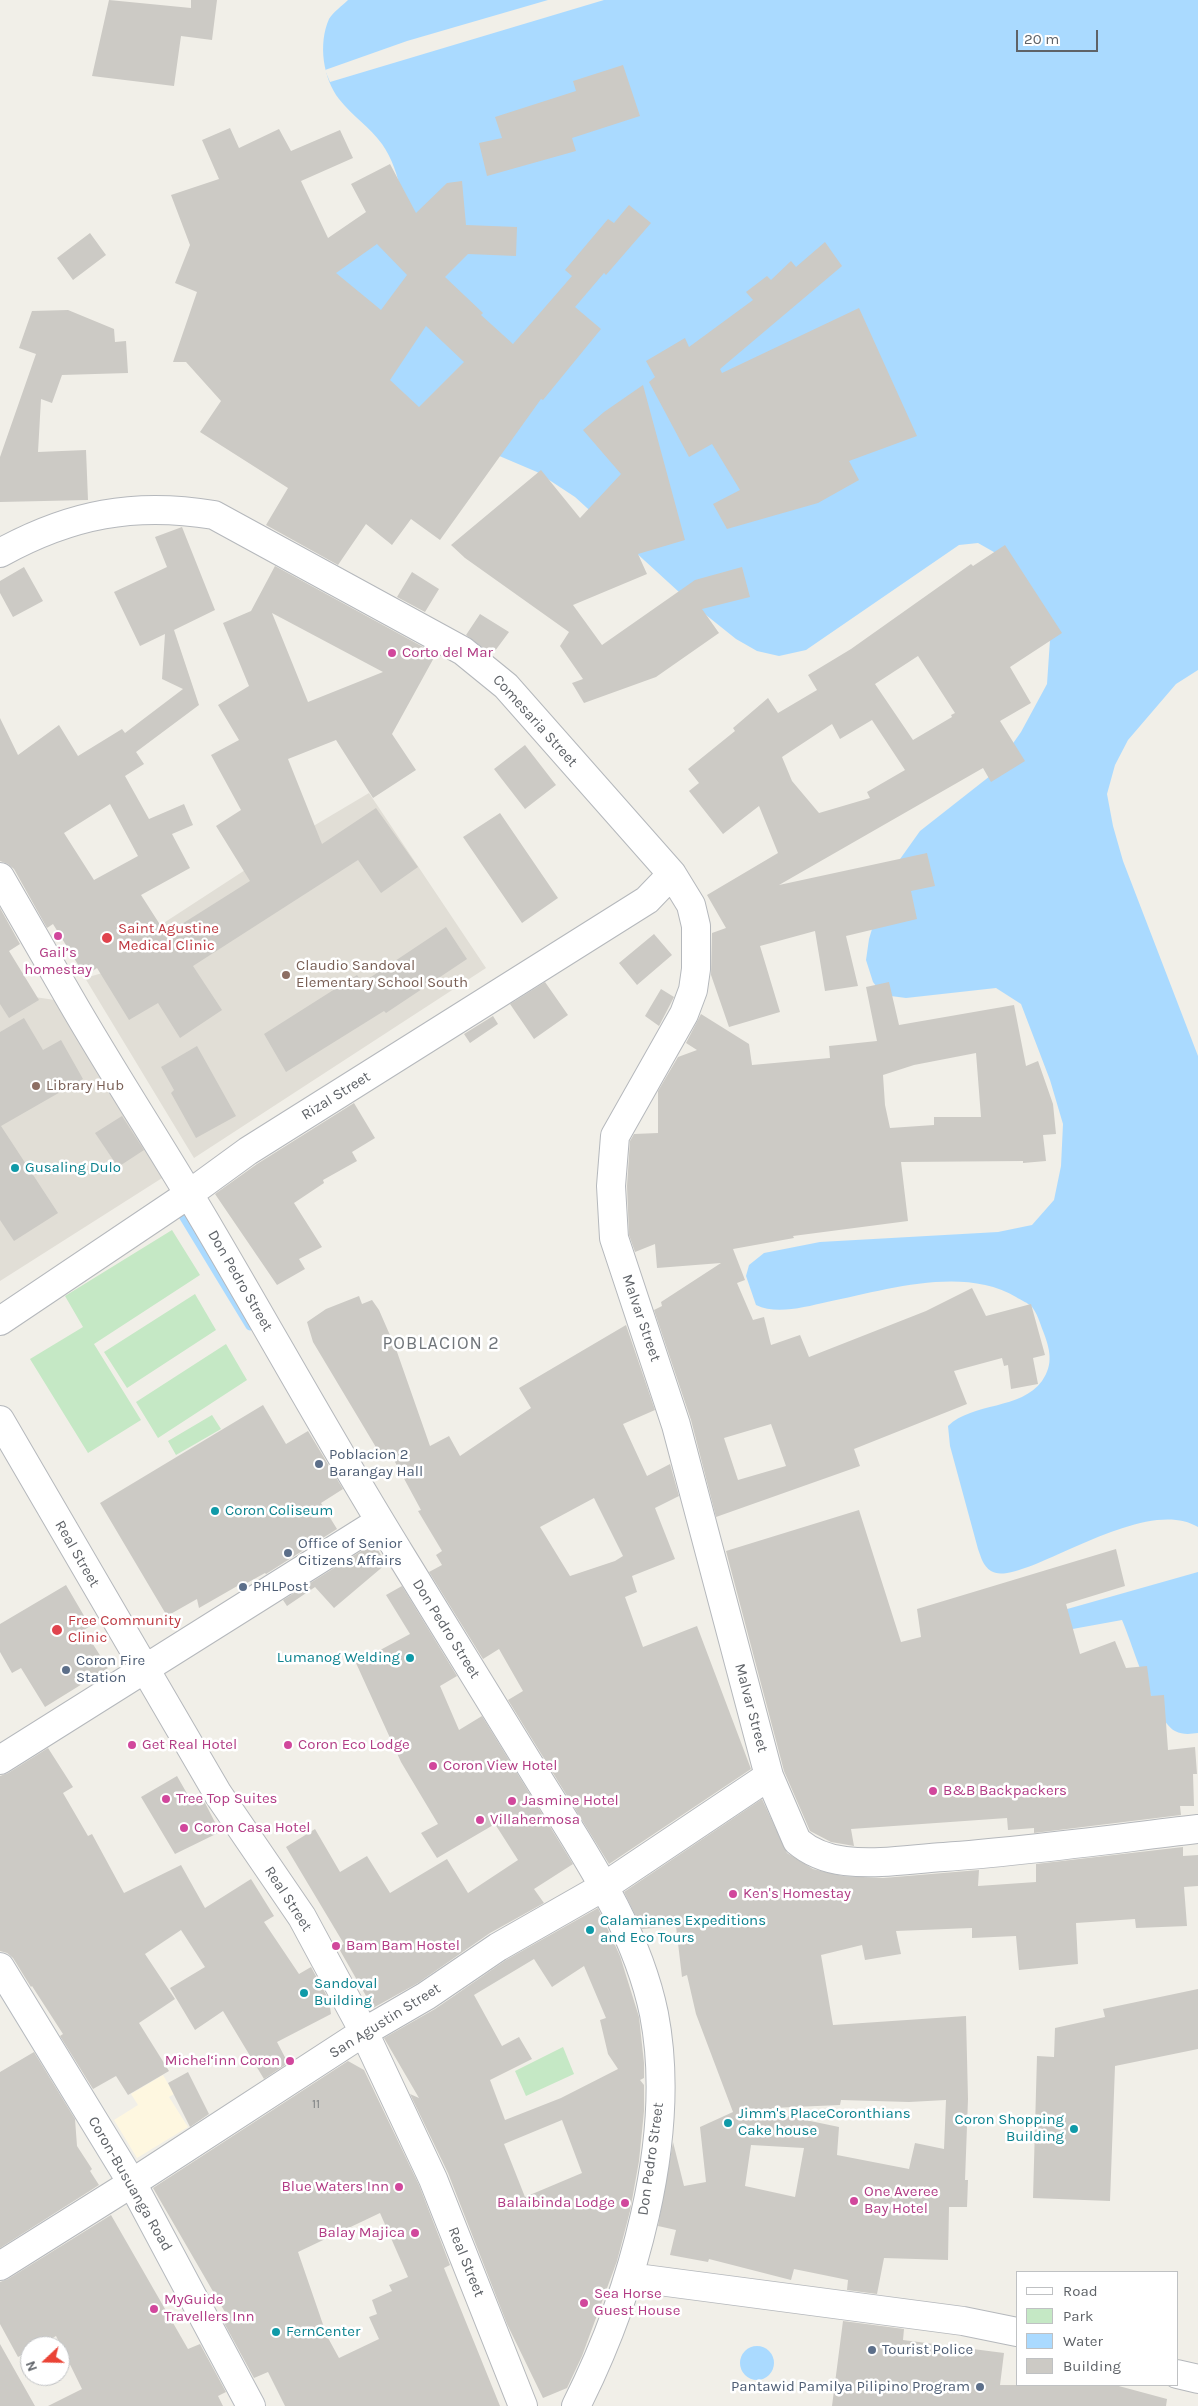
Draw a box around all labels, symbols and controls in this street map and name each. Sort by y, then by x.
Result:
scale bar [1018,20,1100,52]
text: 20 m [1024,30,1059,48]
place label: Corto del Mar [402,644,493,662]
marker: Corto del Mar [386,647,398,659]
street label: Comesaria Street [489,671,581,771]
place label: Saint Agustine Medical Clinic [118,920,219,955]
marker: Gail’s homestay [52,930,64,942]
marker: Saint Agustine Medical Clinic [100,931,114,945]
place label: Gail’s homestay [24,944,92,979]
place label: Claudio Sandoval Elementary School South [296,957,468,992]
marker: Claudio Sandoval Elementary School South [280,969,292,981]
street label: Rizal Street [298,1068,374,1124]
place label: Library Hub [46,1077,124,1095]
marker: Library Hub [30,1080,42,1092]
place label: Gusaling Dulo [25,1159,121,1177]
marker: Gusaling Dulo [9,1162,21,1174]
street label: Don Pedro Street [204,1227,276,1335]
street label: Malvar Street [618,1272,664,1364]
district label: POBLACION 2 [381,1333,501,1355]
place label: Poblacion 2 Barangay Hall [329,1446,423,1481]
marker: Poblacion 2 Barangay Hall [313,1458,325,1470]
place label: Coron Coliseum [225,1502,333,1520]
marker: Coron Coliseum [209,1505,221,1517]
street label: Real Street [51,1517,103,1591]
place label: Office of Senior Citizens Affairs [298,1535,402,1570]
marker: Office of Senior Citizens Affairs [282,1547,294,1559]
street label: Don Pedro Street [408,1576,484,1682]
place label: PHLPost [253,1578,308,1596]
marker: PHLPost [237,1581,249,1593]
place label: Free Community Clinic [68,1612,181,1647]
marker: Free Community Clinic [50,1623,64,1637]
place label: Lumanog Welding [277,1649,400,1667]
place label: Coron Fire Station [76,1652,145,1687]
marker: Lumanog Welding [404,1652,416,1664]
street label: Malvar Street [731,1662,771,1754]
marker: Coron Fire Station [60,1664,72,1676]
place label: Get Real Hotel [142,1736,237,1754]
place label: Coron Eco Lodge [298,1736,410,1754]
marker: Get Real Hotel [126,1739,138,1751]
marker: Coron Eco Lodge [282,1739,294,1751]
place label: Coron View Hotel [443,1757,557,1775]
marker: Coron View Hotel [427,1760,439,1772]
place label: B&B Backpackers [943,1782,1067,1800]
marker: B&B Backpackers [927,1785,939,1797]
place label: Tree Top Suites [176,1790,277,1808]
place label: Jasmine Hotel [522,1792,619,1810]
marker: Tree Top Suites [160,1793,172,1805]
marker: Jasmine Hotel [506,1795,518,1807]
place label: Villahermosa [490,1811,580,1829]
marker: Villahermosa [474,1814,486,1826]
place label: Coron Casa Hotel [194,1819,311,1837]
marker: Coron Casa Hotel [178,1822,190,1834]
street label: Real Street [260,1863,316,1935]
place label: Ken's Homestay [743,1885,851,1903]
marker: Ken's Homestay [727,1888,739,1900]
place label: Calamianes Expeditions and Eco Tours [600,1912,766,1947]
marker: Calamianes Expeditions and Eco Tours [584,1924,596,1936]
place label: Bam Bam Hostel [346,1937,460,1955]
marker: Bam Bam Hostel [330,1940,342,1952]
place label: Sandoval Building [314,1975,377,2010]
street label: San Agustin Street [326,1979,444,2063]
marker: Sandoval Building [298,1987,310,1999]
place label: Michel‘inn Coron [165,2052,280,2070]
marker: Michel‘inn Coron [284,2055,296,2067]
house number: 11 [312,2098,320,2112]
street label: Don Pedro Street [634,2101,668,2217]
place label: Jimm's PlaceCoronthians Cake house [738,2105,911,2140]
place label: Coron Shopping Building [955,2111,1064,2146]
street label: Coron-Busuanga Road [84,2113,176,2255]
marker: Jimm's PlaceCoronthians Cake house [722,2117,734,2129]
marker: Coron Shopping Building [1068,2123,1080,2135]
place label: Blue Waters Inn [281,2178,389,2196]
marker: Blue Waters Inn [393,2181,405,2193]
place label: One Averee Bay Hotel [864,2183,938,2218]
place label: Balaibinda Lodge [497,2194,615,2212]
marker: One Averee Bay Hotel [848,2195,860,2207]
marker: Balaibinda Lodge [619,2197,631,2209]
place label: Balay Majica [318,2224,405,2242]
street label: Real Street [444,2224,488,2300]
marker: Balay Majica [409,2227,421,2239]
legend [1016,2271,1178,2386]
text: Road [1063,2282,1098,2300]
place label: Sea Horse Guest House [594,2285,680,2320]
place label: MyGuide Travellers Inn [164,2291,255,2326]
marker: Sea Horse Guest House [578,2297,590,2309]
marker: MyGuide Travellers Inn [148,2303,160,2315]
text: Park [1063,2307,1093,2325]
place label: FernCenter [286,2323,360,2341]
marker: FernCenter [270,2326,282,2338]
text: Water [1063,2332,1103,2350]
north arrow [20,2336,70,2386]
place label: Tourist Police [882,2341,973,2359]
marker: Tourist Police [866,2344,878,2356]
text: Building [1063,2357,1121,2375]
text: N [22,2358,41,2374]
place label: Pantawid Pamilya Pilipino Program [731,2378,970,2396]
marker: Pantawid Pamilya Pilipino Program [974,2381,986,2393]

